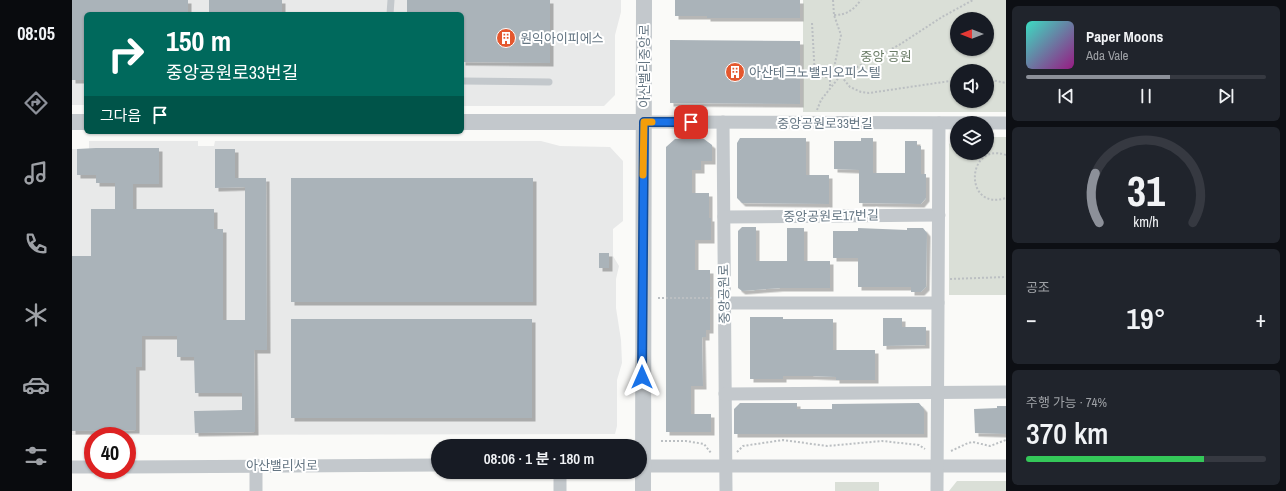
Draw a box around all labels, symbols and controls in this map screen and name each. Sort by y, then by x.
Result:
north arrow [950,12,994,56]
map controls [950,12,994,160]
text: 08:05 [17,21,55,46]
text: 150 m [166,22,231,60]
street label: 아산밸리중앙로 [636,24,653,108]
text: Paper Moons [1086,26,1163,47]
building icon: 원익아이피에스 [495,27,517,49]
icon: right [100,28,152,80]
place label: 원익아이피에스 [520,30,604,47]
text: Ada Vale [1086,47,1128,64]
park label: 중앙 공원 [861,48,911,65]
text: 중앙공원로33번길 [166,60,298,85]
building icon: 아산테크노밸리오피스텔 [724,61,746,83]
place label: 아산테크노밸리오피스텔 [749,64,881,81]
button: sound [950,64,994,108]
icon: previous [1055,85,1077,107]
icon: pause [1135,85,1157,107]
icon: next [1215,85,1237,107]
icon: directions [22,89,50,117]
icon: arrive [149,104,171,126]
text: 그다음 [100,105,141,126]
pin [674,105,708,139]
icon: arrive [680,111,702,133]
street label: 중앙공원로33번길 [777,115,873,132]
button: layers [950,116,994,160]
icon: music [22,159,50,187]
text: 31 [1127,163,1165,219]
street label: 중앙공원로17번길 [783,207,879,225]
text: km/h [1133,211,1159,230]
icon: phone [22,230,50,258]
street label: 중앙공원로 [715,264,733,324]
text: 공조 [1026,279,1050,296]
text: 19° [1126,298,1166,338]
icon: climate [22,301,50,329]
text: − [1026,304,1037,334]
text: + [1255,304,1266,334]
position arrow [621,356,663,398]
icon: car [22,371,50,399]
text: 주행 가능 · 74% [1026,394,1107,411]
text: 370 km [1026,413,1108,453]
speed limit sign: 40 [84,427,136,479]
icon: filters [22,442,50,470]
text: 08:06 · 1 분 · 180 m [484,448,594,469]
street label: 아산밸리서로 [246,457,318,474]

